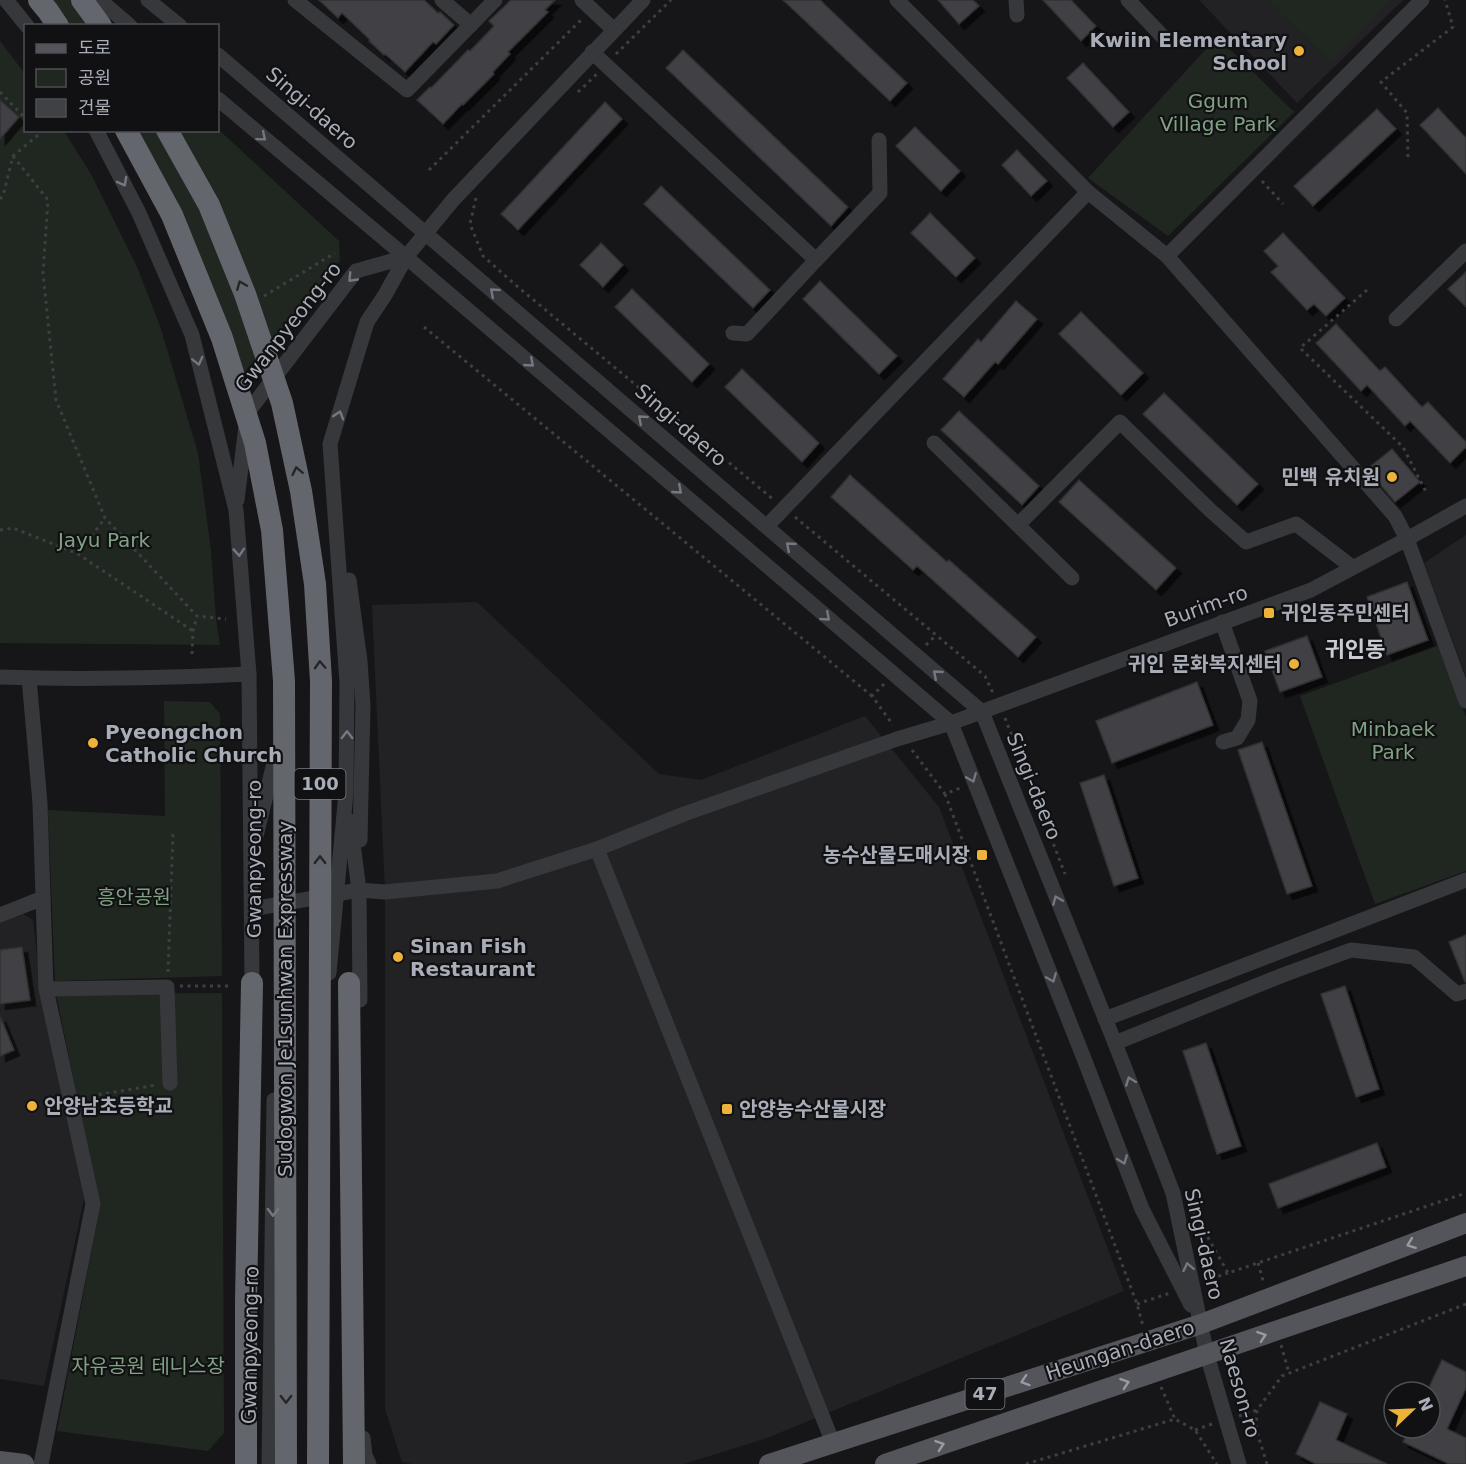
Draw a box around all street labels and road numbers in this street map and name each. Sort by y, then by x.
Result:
street label: Singi-daero [261,62,363,154]
street label: Gwanpyeong-ro [230,257,346,397]
street label: Singi-daero [630,379,732,471]
street label: Burim-ro [1161,580,1251,632]
street label: Singi-daero [1002,729,1066,843]
road number: 100 [294,769,346,799]
street label: Gwanpyeong-ro [242,780,266,938]
street label: Sudogwon Je1sunhwan Expressway [273,821,297,1177]
street label: Singi-daero [1180,1186,1228,1302]
street label: Gwanpyeong-ro [237,1266,263,1424]
street label: Heungan-daero [1043,1315,1197,1385]
street label: Naeson-ro [1214,1336,1266,1440]
road number: 47 [966,1379,1004,1409]

